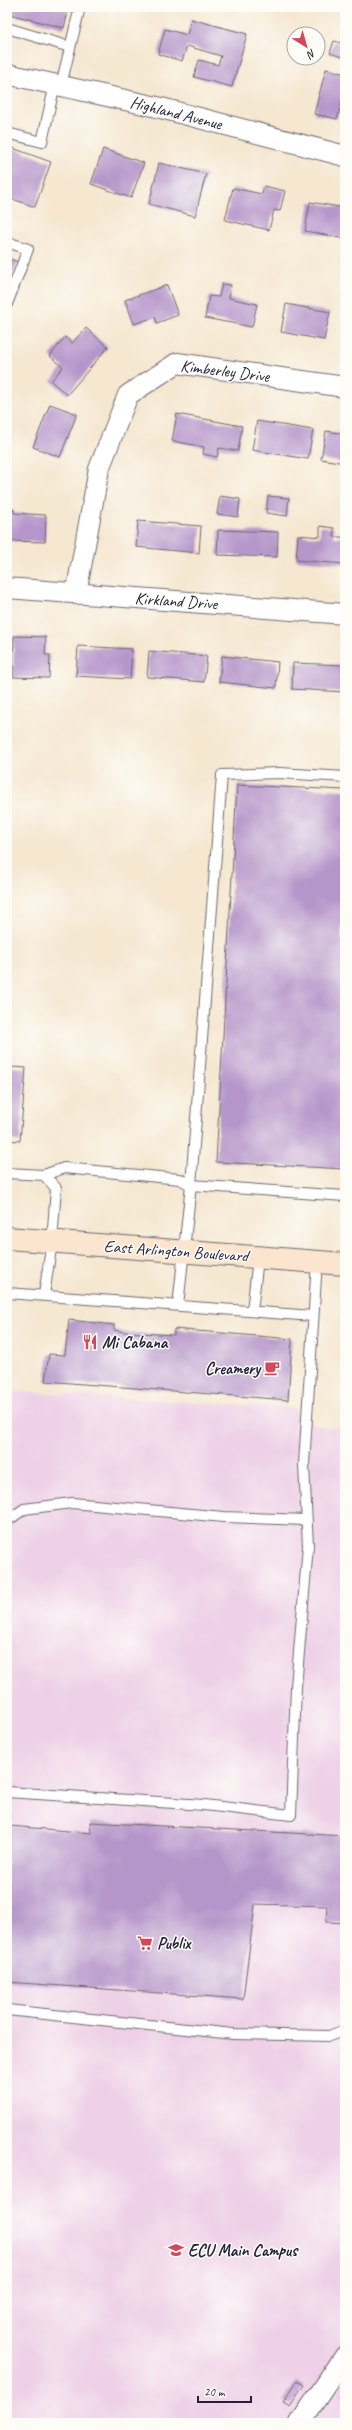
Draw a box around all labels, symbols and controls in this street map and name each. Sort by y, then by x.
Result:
north arrow [286,26,326,66]
text: N [303,46,319,63]
street label: Highland Avenue [128,91,225,135]
street label: Kimberley Drive [179,355,272,387]
street label: Kirkland Drive [134,588,219,614]
street label: East Arlington Boulevard [103,1235,251,1267]
place label: Mi Cabana [102,1332,169,1353]
restaurant icon: Mi Cabana [81,1333,99,1351]
place label: Creamery [205,1358,262,1379]
cafe icon: Creamery [263,1359,281,1377]
place label: Publix [157,1933,192,1954]
supermarket icon: Publix [136,1934,154,1952]
place label: ECU Main Campus [188,2240,299,2261]
school or university icon: ECU Main Campus [167,2241,185,2259]
scale bar [198,2378,251,2404]
text: 20 m [204,2384,226,2400]

